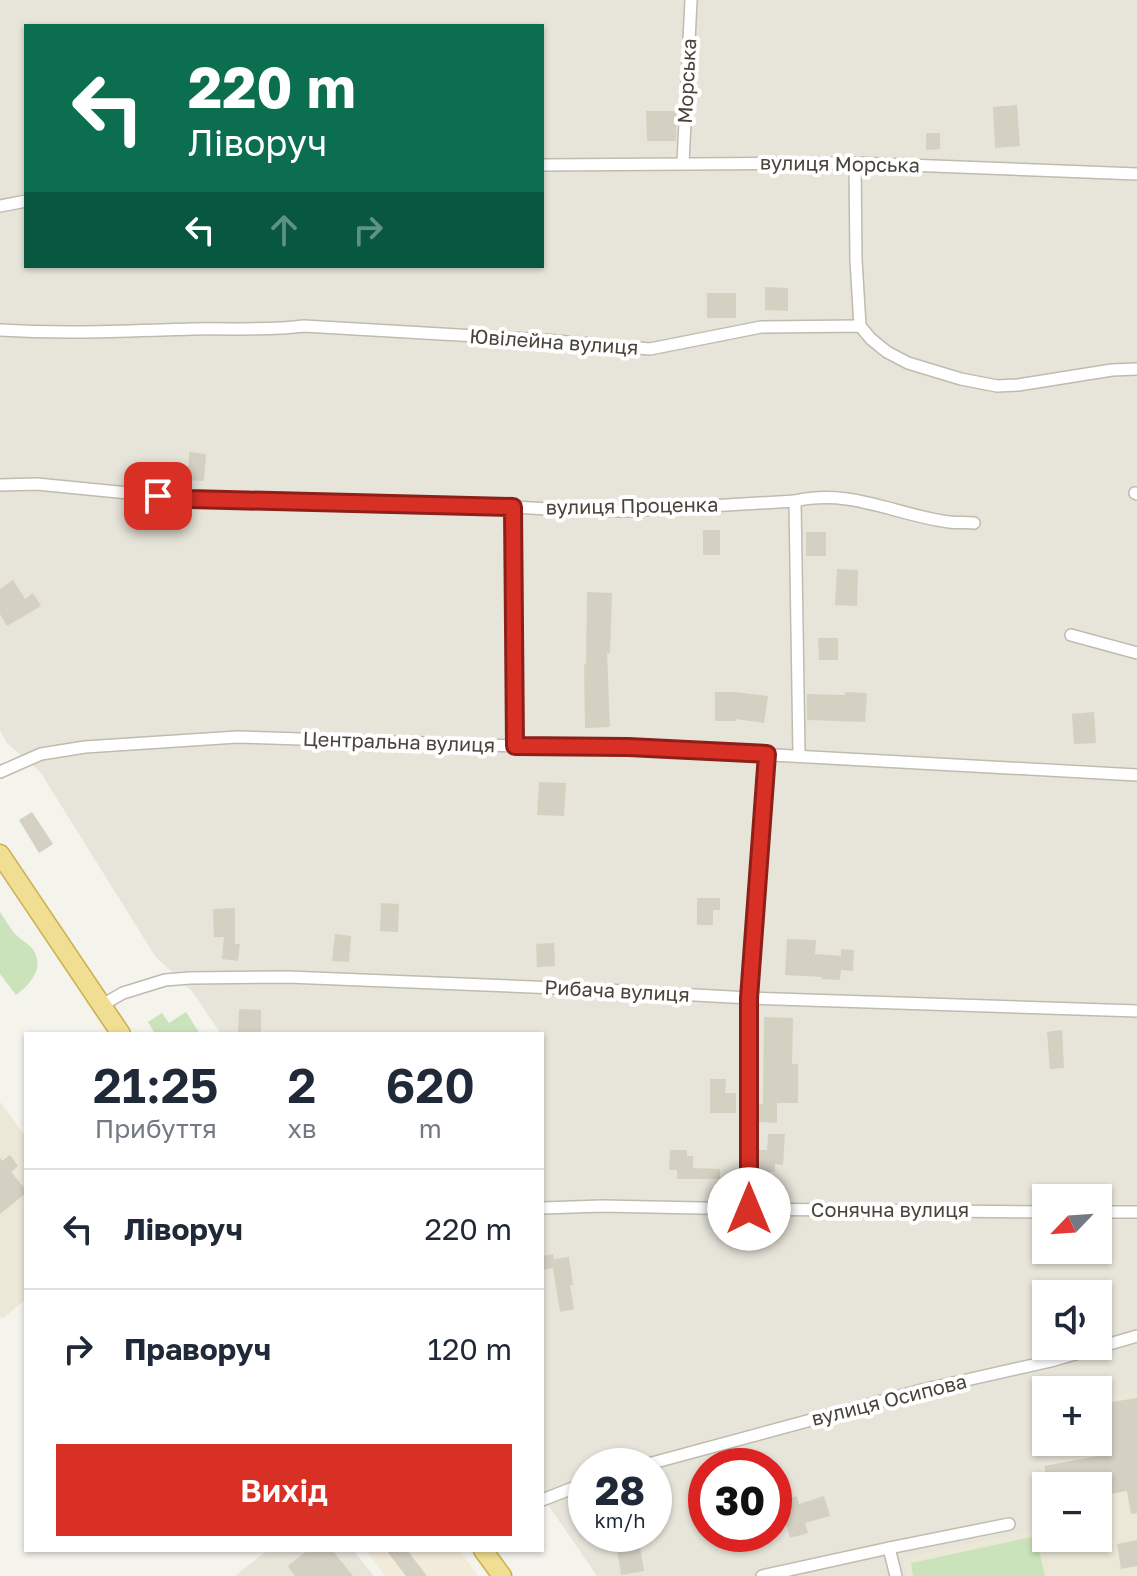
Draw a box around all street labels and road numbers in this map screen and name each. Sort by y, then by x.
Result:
street label: Морська [672,38,700,124]
street label: вулиця Морська [760,150,920,176]
street label: Ювілейна вулиця [469,323,639,359]
street label: вулиця Проценка [545,491,719,519]
street label: Центральна вулиця [302,726,496,756]
street label: Рибача вулиця [544,974,690,1006]
street label: Сонячна вулиця [811,1197,969,1221]
street label: вулиця Осипова [809,1368,969,1430]

